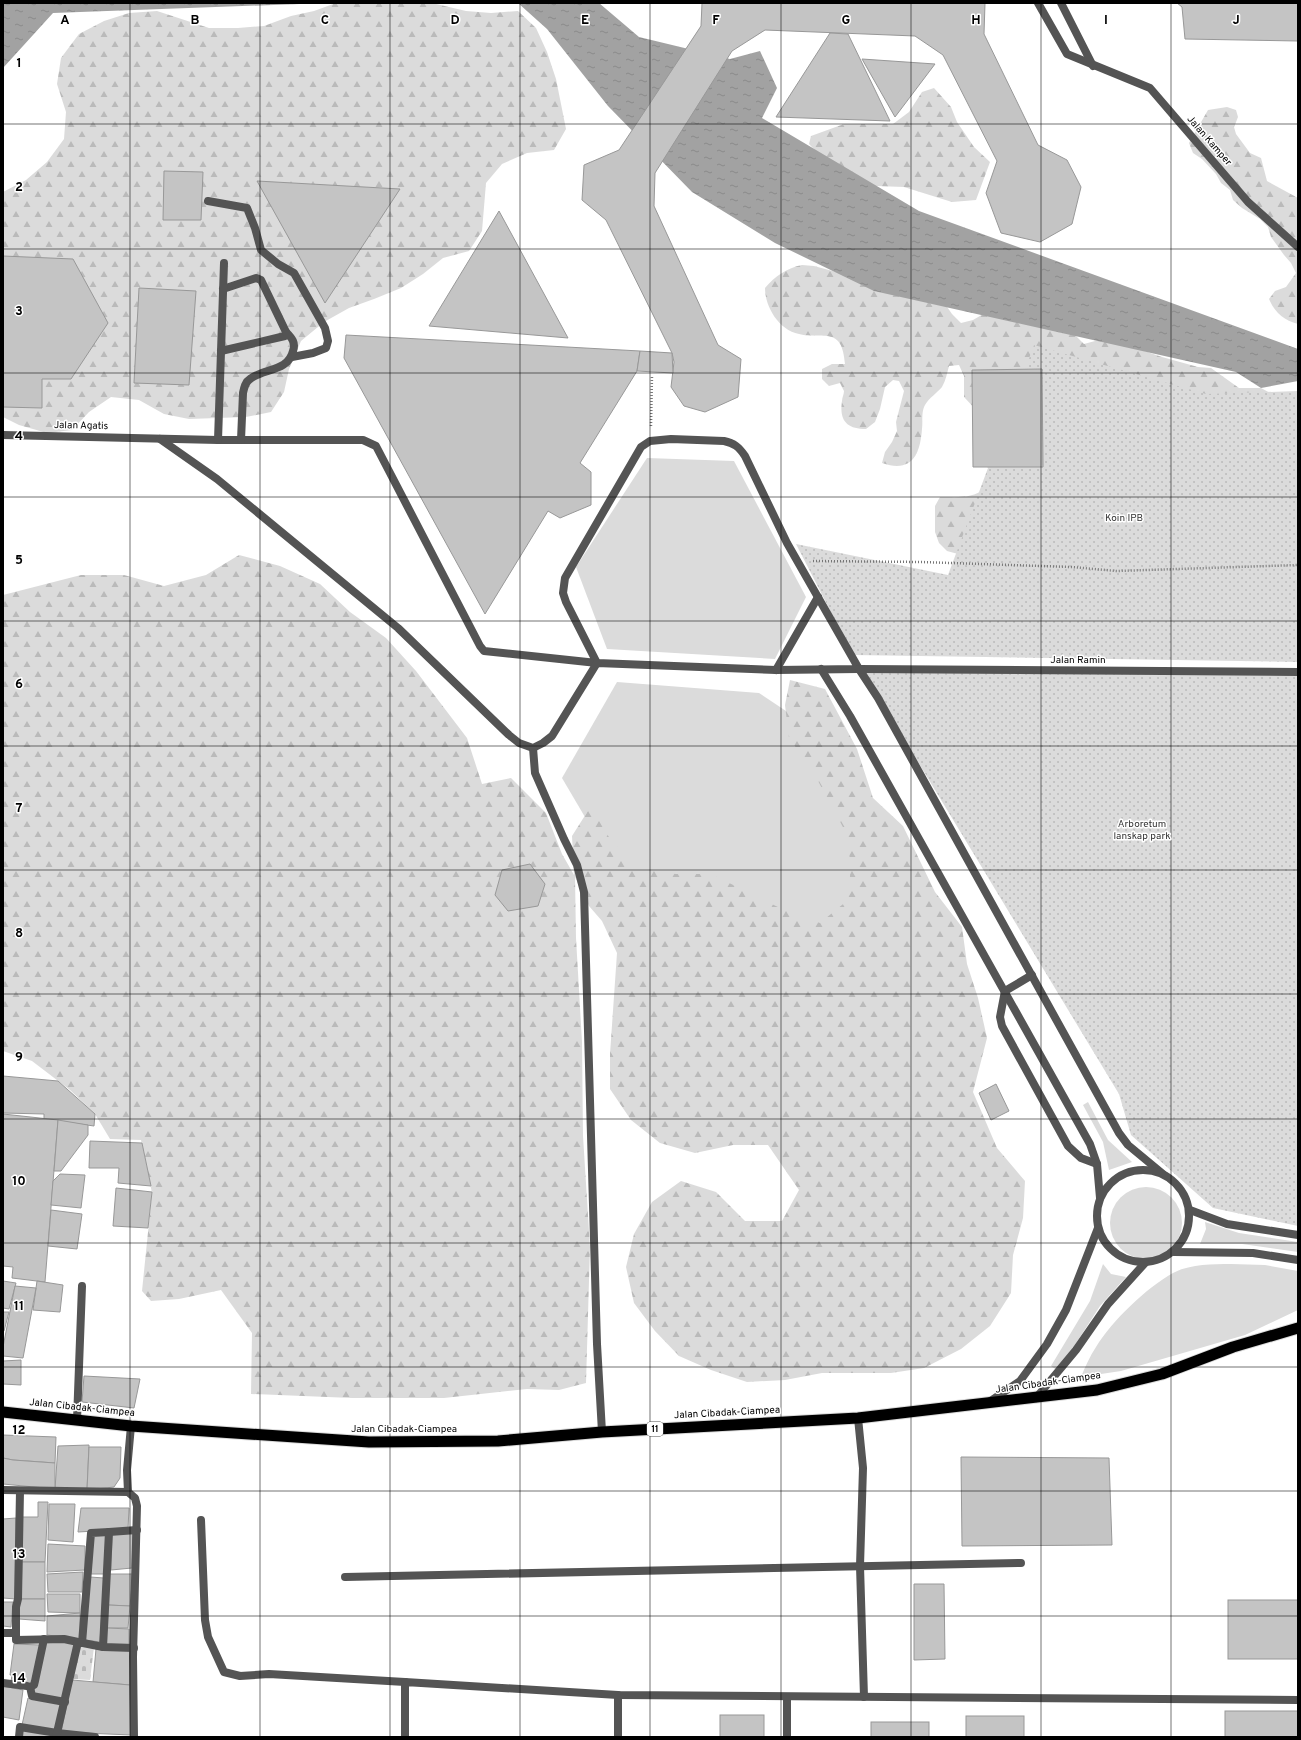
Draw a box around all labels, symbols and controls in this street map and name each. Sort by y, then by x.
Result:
text: A [60,13,70,29]
text: B [191,13,200,29]
text: C [321,13,329,29]
text: D [450,13,460,29]
text: E [581,13,589,29]
text: F [712,13,720,29]
text: G [842,13,851,29]
text: H [971,13,981,29]
text: I [1104,13,1108,29]
text: J [1232,13,1240,29]
text: 1 [16,56,22,72]
street label: Jalan Kamper [1184,113,1234,169]
text: 2 [15,180,23,196]
text: 3 [15,304,23,320]
street label: Jalan Agatis [54,419,109,433]
text: 4 [15,429,23,445]
park label: Koin IPB [1105,512,1143,525]
text: 5 [15,553,23,569]
street label: Jalan Ramin [1050,654,1106,667]
text: 6 [15,677,23,693]
text: 7 [16,801,23,817]
park label: Arboretum lanskap park [1113,818,1171,843]
text: 8 [15,926,23,942]
text: 9 [15,1050,23,1066]
text: 10 [12,1174,26,1190]
text: 11 [14,1299,24,1315]
street label: Jalan Cibadak-Ciampea [994,1369,1102,1397]
street label: Jalan Cibadak-Ciampea [28,1396,136,1420]
street label: Jalan Cibadak-Ciampea [674,1404,780,1422]
road number: 11 [647,1422,663,1436]
text: 12 [12,1423,26,1439]
street label: Jalan Cibadak-Ciampea [351,1423,457,1436]
text: 13 [13,1547,26,1563]
text: 14 [12,1671,26,1687]

